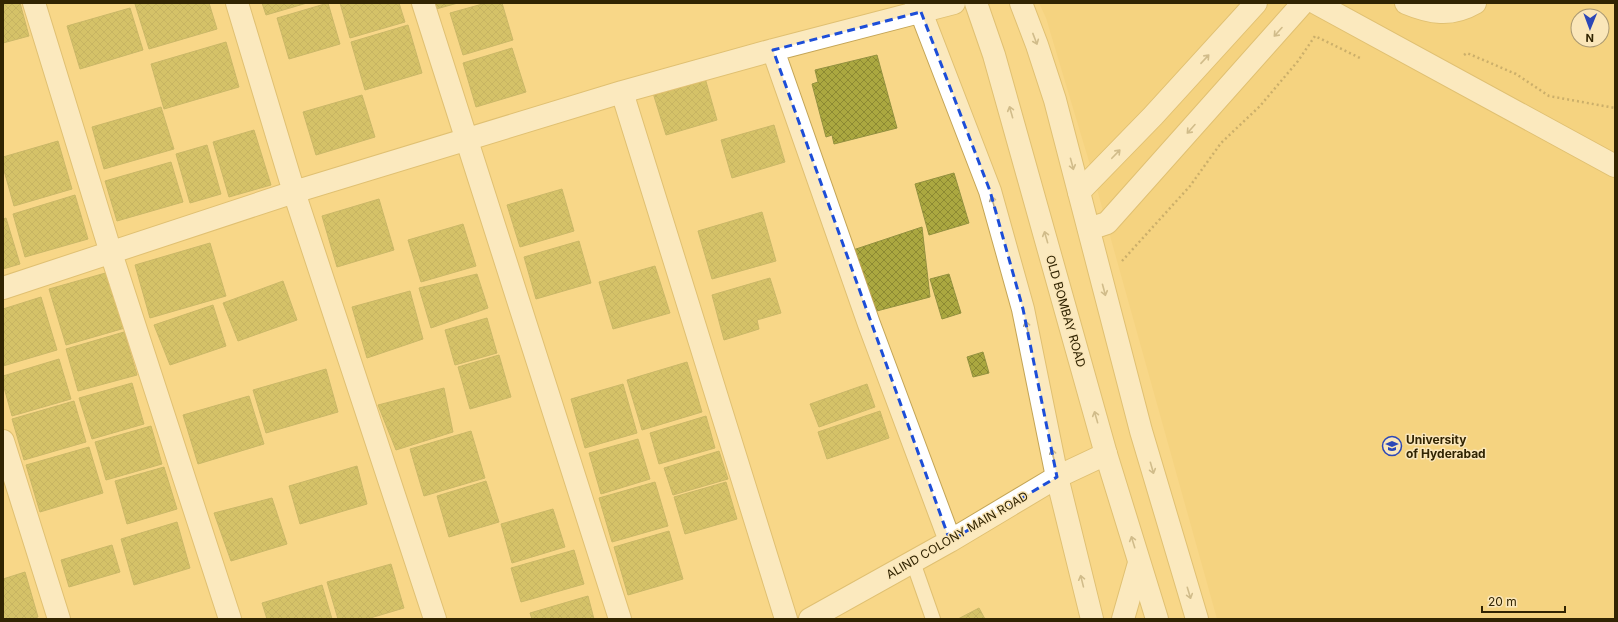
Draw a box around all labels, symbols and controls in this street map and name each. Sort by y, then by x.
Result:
north arrow [1570,8,1610,48]
one-way arrow [1273,27,1282,37]
text: N [1586,31,1594,45]
one-way arrow [1031,33,1039,45]
one-way arrow [1200,54,1210,64]
one-way arrow [1007,106,1014,119]
one-way arrow [1186,124,1196,134]
one-way arrow [1111,149,1121,159]
one-way arrow [1069,157,1076,170]
one-way arrow [989,195,996,208]
one-way arrow [1042,231,1049,244]
street label: OLD BOMBAY ROAD [1043,253,1089,369]
one-way arrow [1101,283,1108,296]
one-way arrow [1022,321,1030,334]
one-way arrow [1092,410,1099,423]
place label: University of Hyderabad [1406,432,1486,461]
school or university icon: University of Hyderabad [1381,435,1403,457]
one-way arrow [1048,448,1056,461]
one-way arrow [1149,462,1156,475]
street label: ALIND COLONY MAIN ROAD [883,488,1031,582]
one-way arrow [1129,535,1136,548]
one-way arrow [1078,575,1086,588]
one-way arrow [1186,586,1193,599]
scale bar [1482,588,1565,614]
text: 20 m [1488,594,1517,609]

